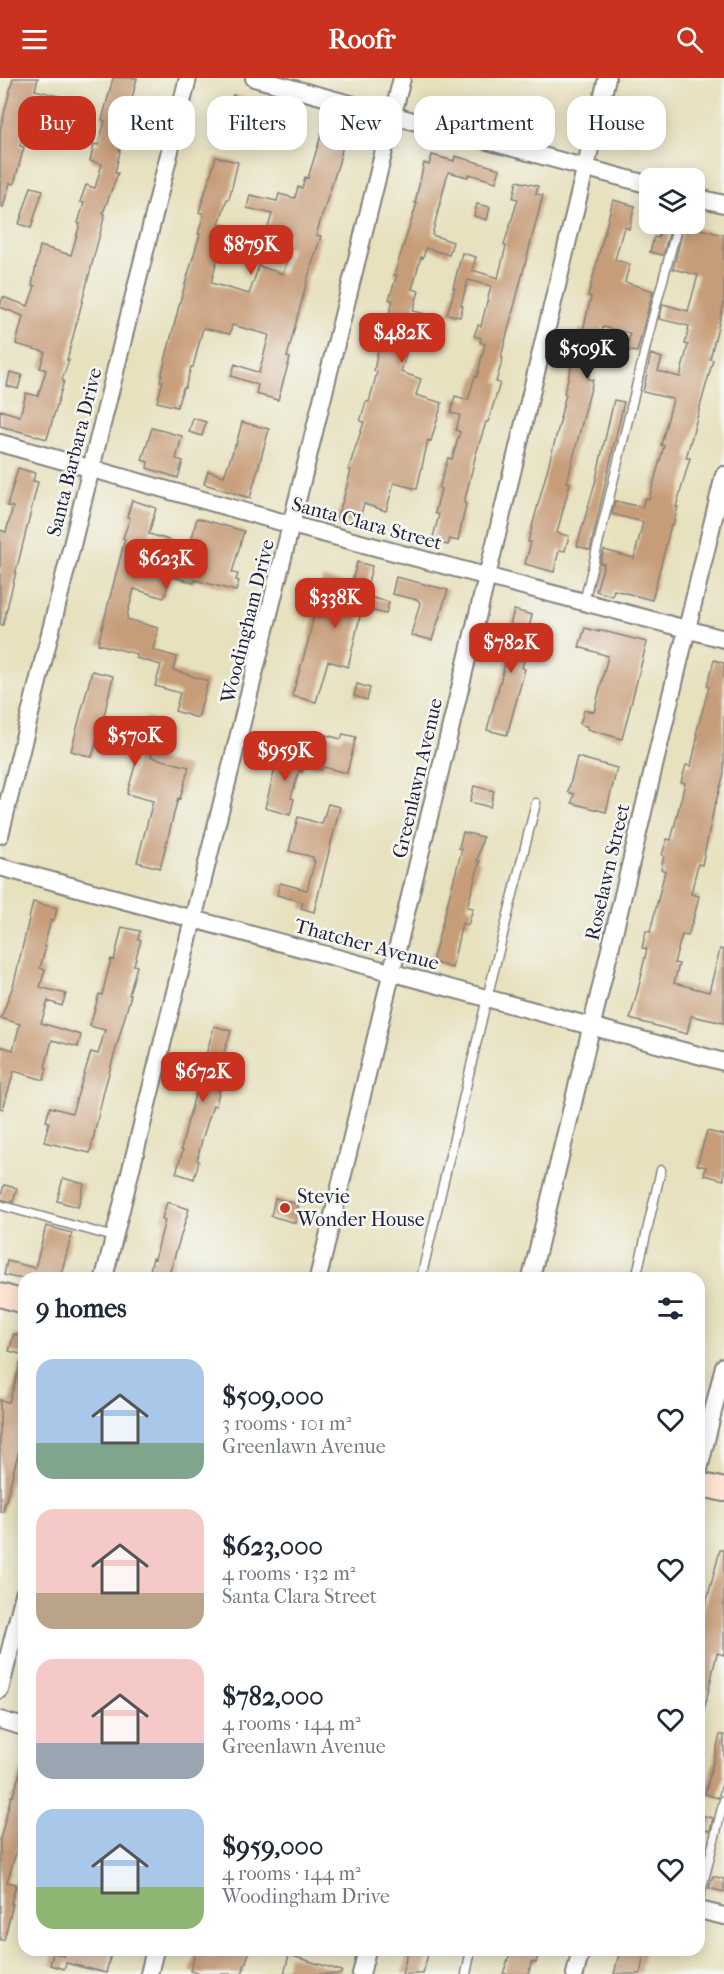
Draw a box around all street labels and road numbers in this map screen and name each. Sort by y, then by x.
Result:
street label: Santa Barbara Drive [42,365,107,539]
street label: Santa Clara Street [289,492,445,555]
street label: Woodingham Drive [216,537,279,706]
street label: Greenlawn Avenue [388,696,447,860]
street label: Roselawn Street [581,802,634,943]
street label: Thatcher Avenue [292,914,442,975]

